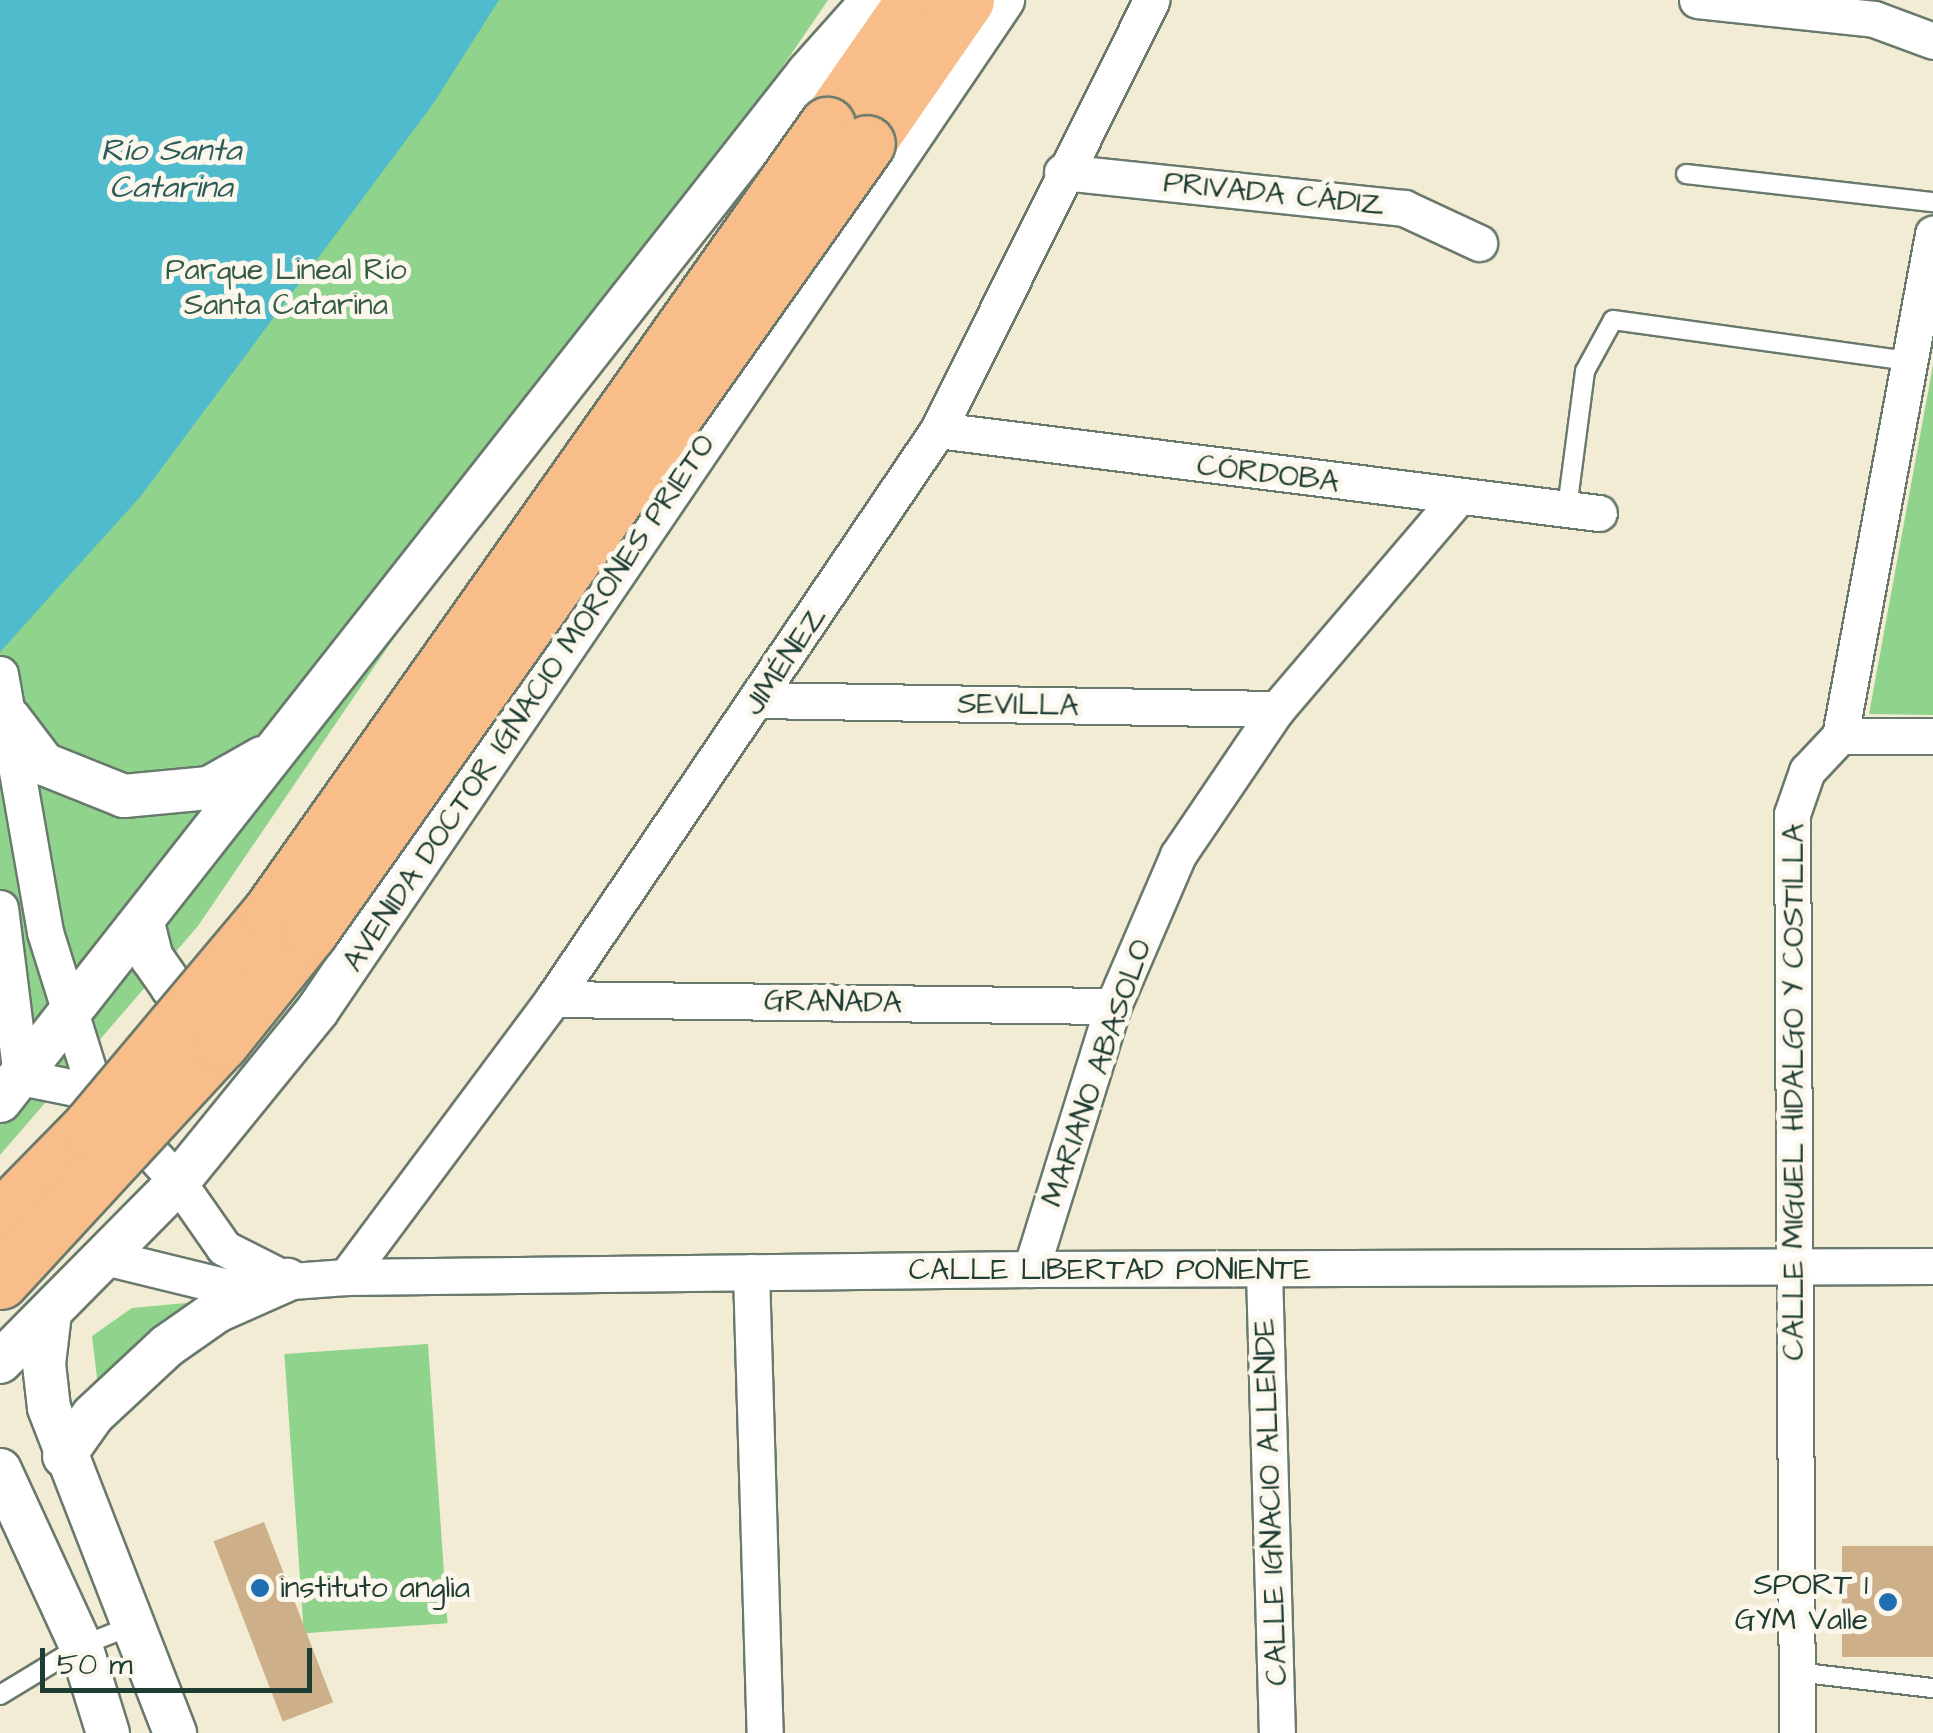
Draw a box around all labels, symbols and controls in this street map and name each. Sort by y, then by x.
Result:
water label: Río Santa Catarina [101,133,241,208]
street label: PRIVADA CÁDIZ [1162,165,1386,223]
park label: Parque Lineal Río Santa Catarina [165,252,407,322]
street label: AVENIDA DOCTOR IGNACIO MORONES PRIETO [335,428,723,978]
street label: CÓRDOBA [1195,447,1341,501]
street label: JIMÉNEZ [736,600,834,722]
street label: SEVILLA [957,686,1079,724]
street label: CALLE MIGUEL HIDALGO Y COSTILLA [1776,824,1812,1360]
street label: MARIANO ABASOLO [1034,935,1160,1211]
street label: GRANADA [764,983,902,1021]
street label: CALLE LIBERTAD PONIENTE [909,1252,1311,1288]
street label: CALLE IGNACIO ALLENDE [1247,1318,1295,1686]
place label: SPORT 1 GYM Valle [1735,1567,1868,1638]
place label: instituto anglia [280,1570,470,1606]
marker: instituto anglia [249,1577,271,1599]
marker: SPORT 1 GYM Valle [1877,1591,1899,1613]
scale bar [45,1628,318,1690]
text: 50 m [57,1644,133,1686]

